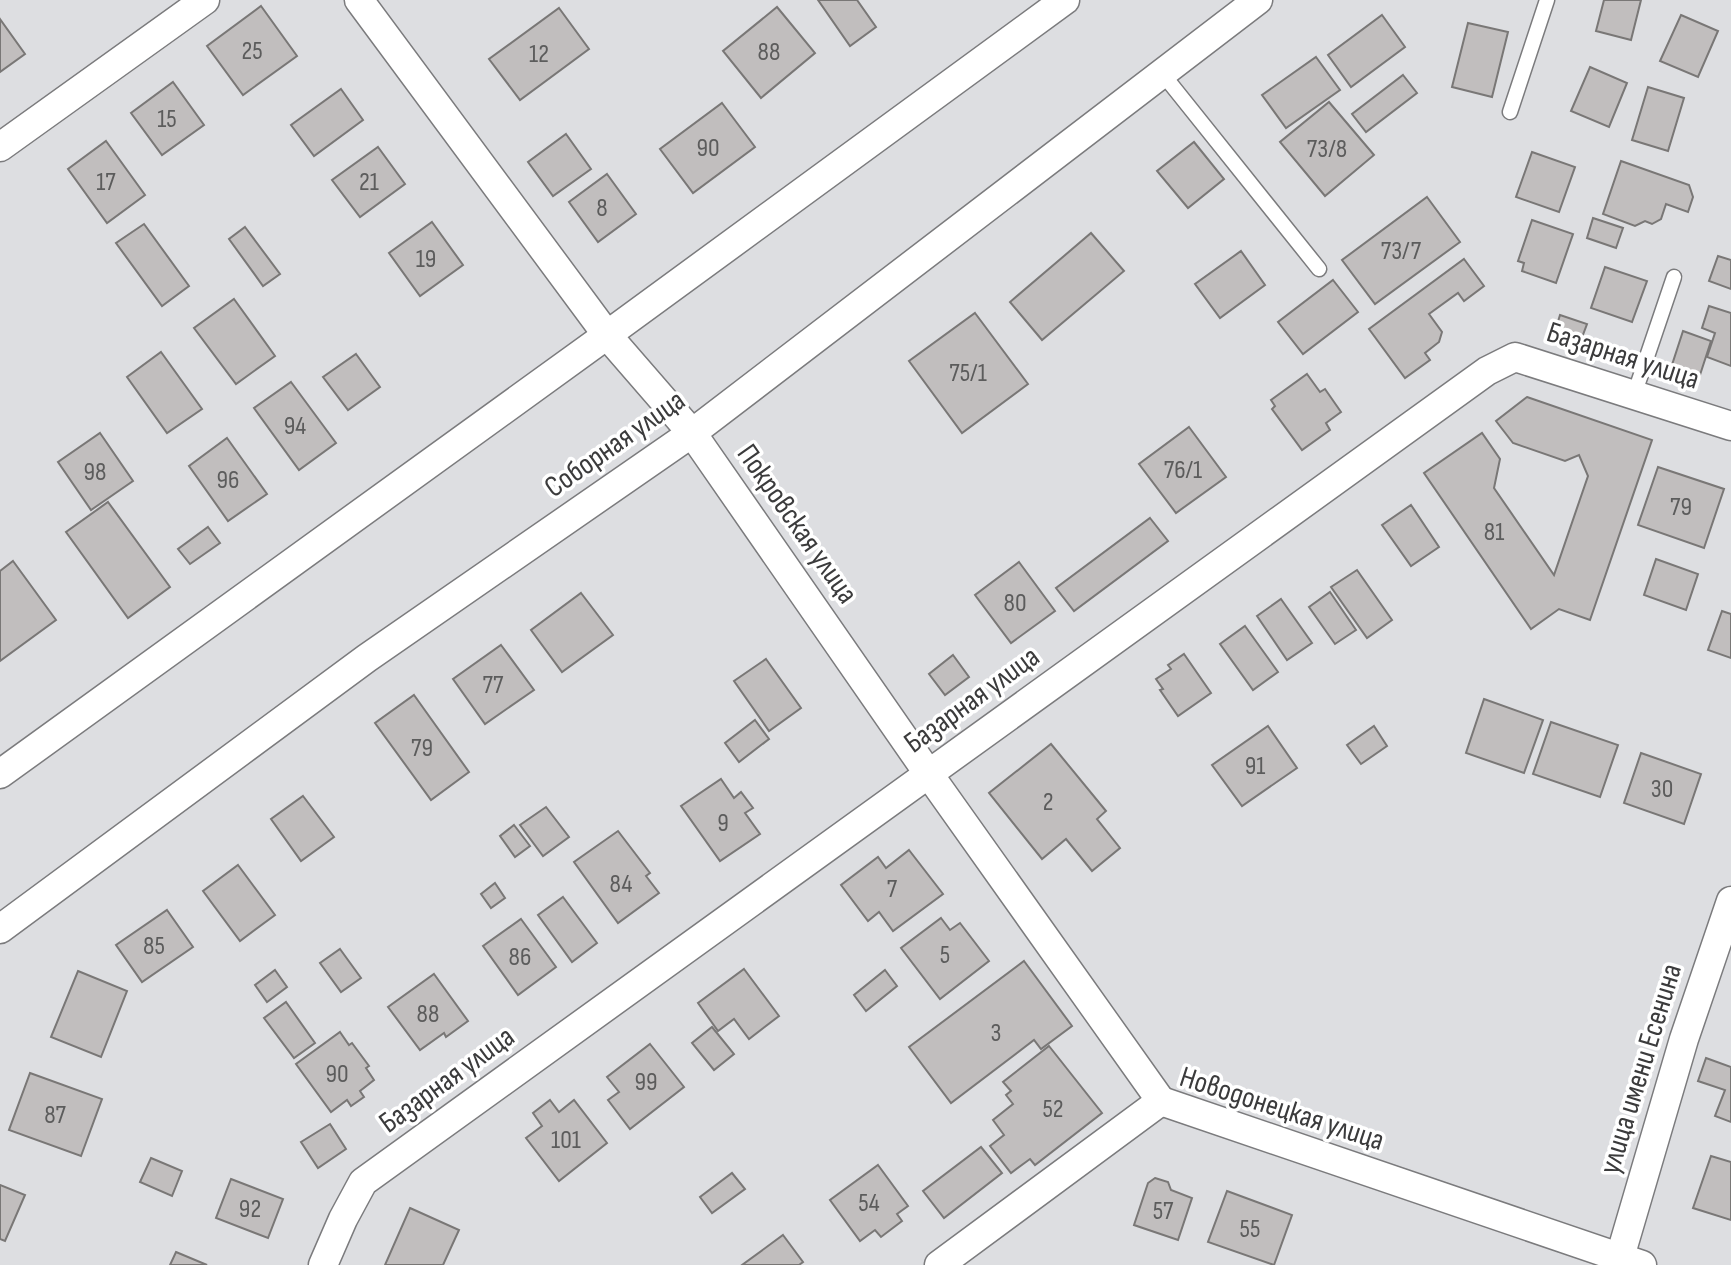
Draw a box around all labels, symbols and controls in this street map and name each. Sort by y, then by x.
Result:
house number: 25 [241,36,263,67]
house number: 88 [758,37,780,68]
house number: 12 [529,39,549,70]
house number: 15 [157,104,177,135]
house number: 90 [696,133,720,164]
house number: 73/8 [1307,134,1347,165]
house number: 17 [96,167,116,198]
house number: 21 [359,167,379,198]
house number: 8 [596,193,608,224]
house number: 73/7 [1381,236,1422,267]
house number: 19 [416,244,436,275]
street label: Базарная улица [1542,314,1704,398]
house number: 75/1 [949,358,987,389]
street label: Соборная улица [538,382,692,506]
house number: 94 [284,411,306,442]
street label: Покровская улица [729,437,865,611]
house number: 76/1 [1164,455,1202,486]
house number: 98 [84,457,106,488]
house number: 96 [217,465,239,496]
house number: 79 [1670,492,1692,523]
house number: 81 [1484,517,1504,548]
house number: 80 [1004,588,1026,619]
street label: Базарная улица [897,639,1047,761]
house number: 77 [483,670,504,701]
house number: 79 [411,733,433,764]
house number: 91 [1245,751,1265,782]
house number: 30 [1651,774,1673,805]
house number: 2 [1043,787,1053,818]
house number: 9 [717,808,729,839]
house number: 84 [610,869,633,900]
house number: 7 [887,874,898,905]
house number: 85 [143,931,165,962]
house number: 5 [940,940,950,971]
house number: 86 [509,942,531,973]
street label: улица имени Есенина [1592,960,1690,1178]
house number: 88 [417,999,439,1030]
house number: 3 [991,1018,1001,1049]
street label: Базарная улица [372,1019,522,1141]
house number: 90 [325,1059,349,1090]
street label: Новодонецкая улица [1175,1059,1389,1159]
house number: 99 [634,1067,658,1098]
house number: 52 [1042,1094,1064,1125]
house number: 87 [44,1100,66,1131]
house number: 101 [551,1125,581,1156]
house number: 54 [858,1188,880,1219]
house number: 92 [239,1194,261,1225]
house number: 57 [1153,1196,1174,1227]
house number: 55 [1240,1214,1260,1245]

